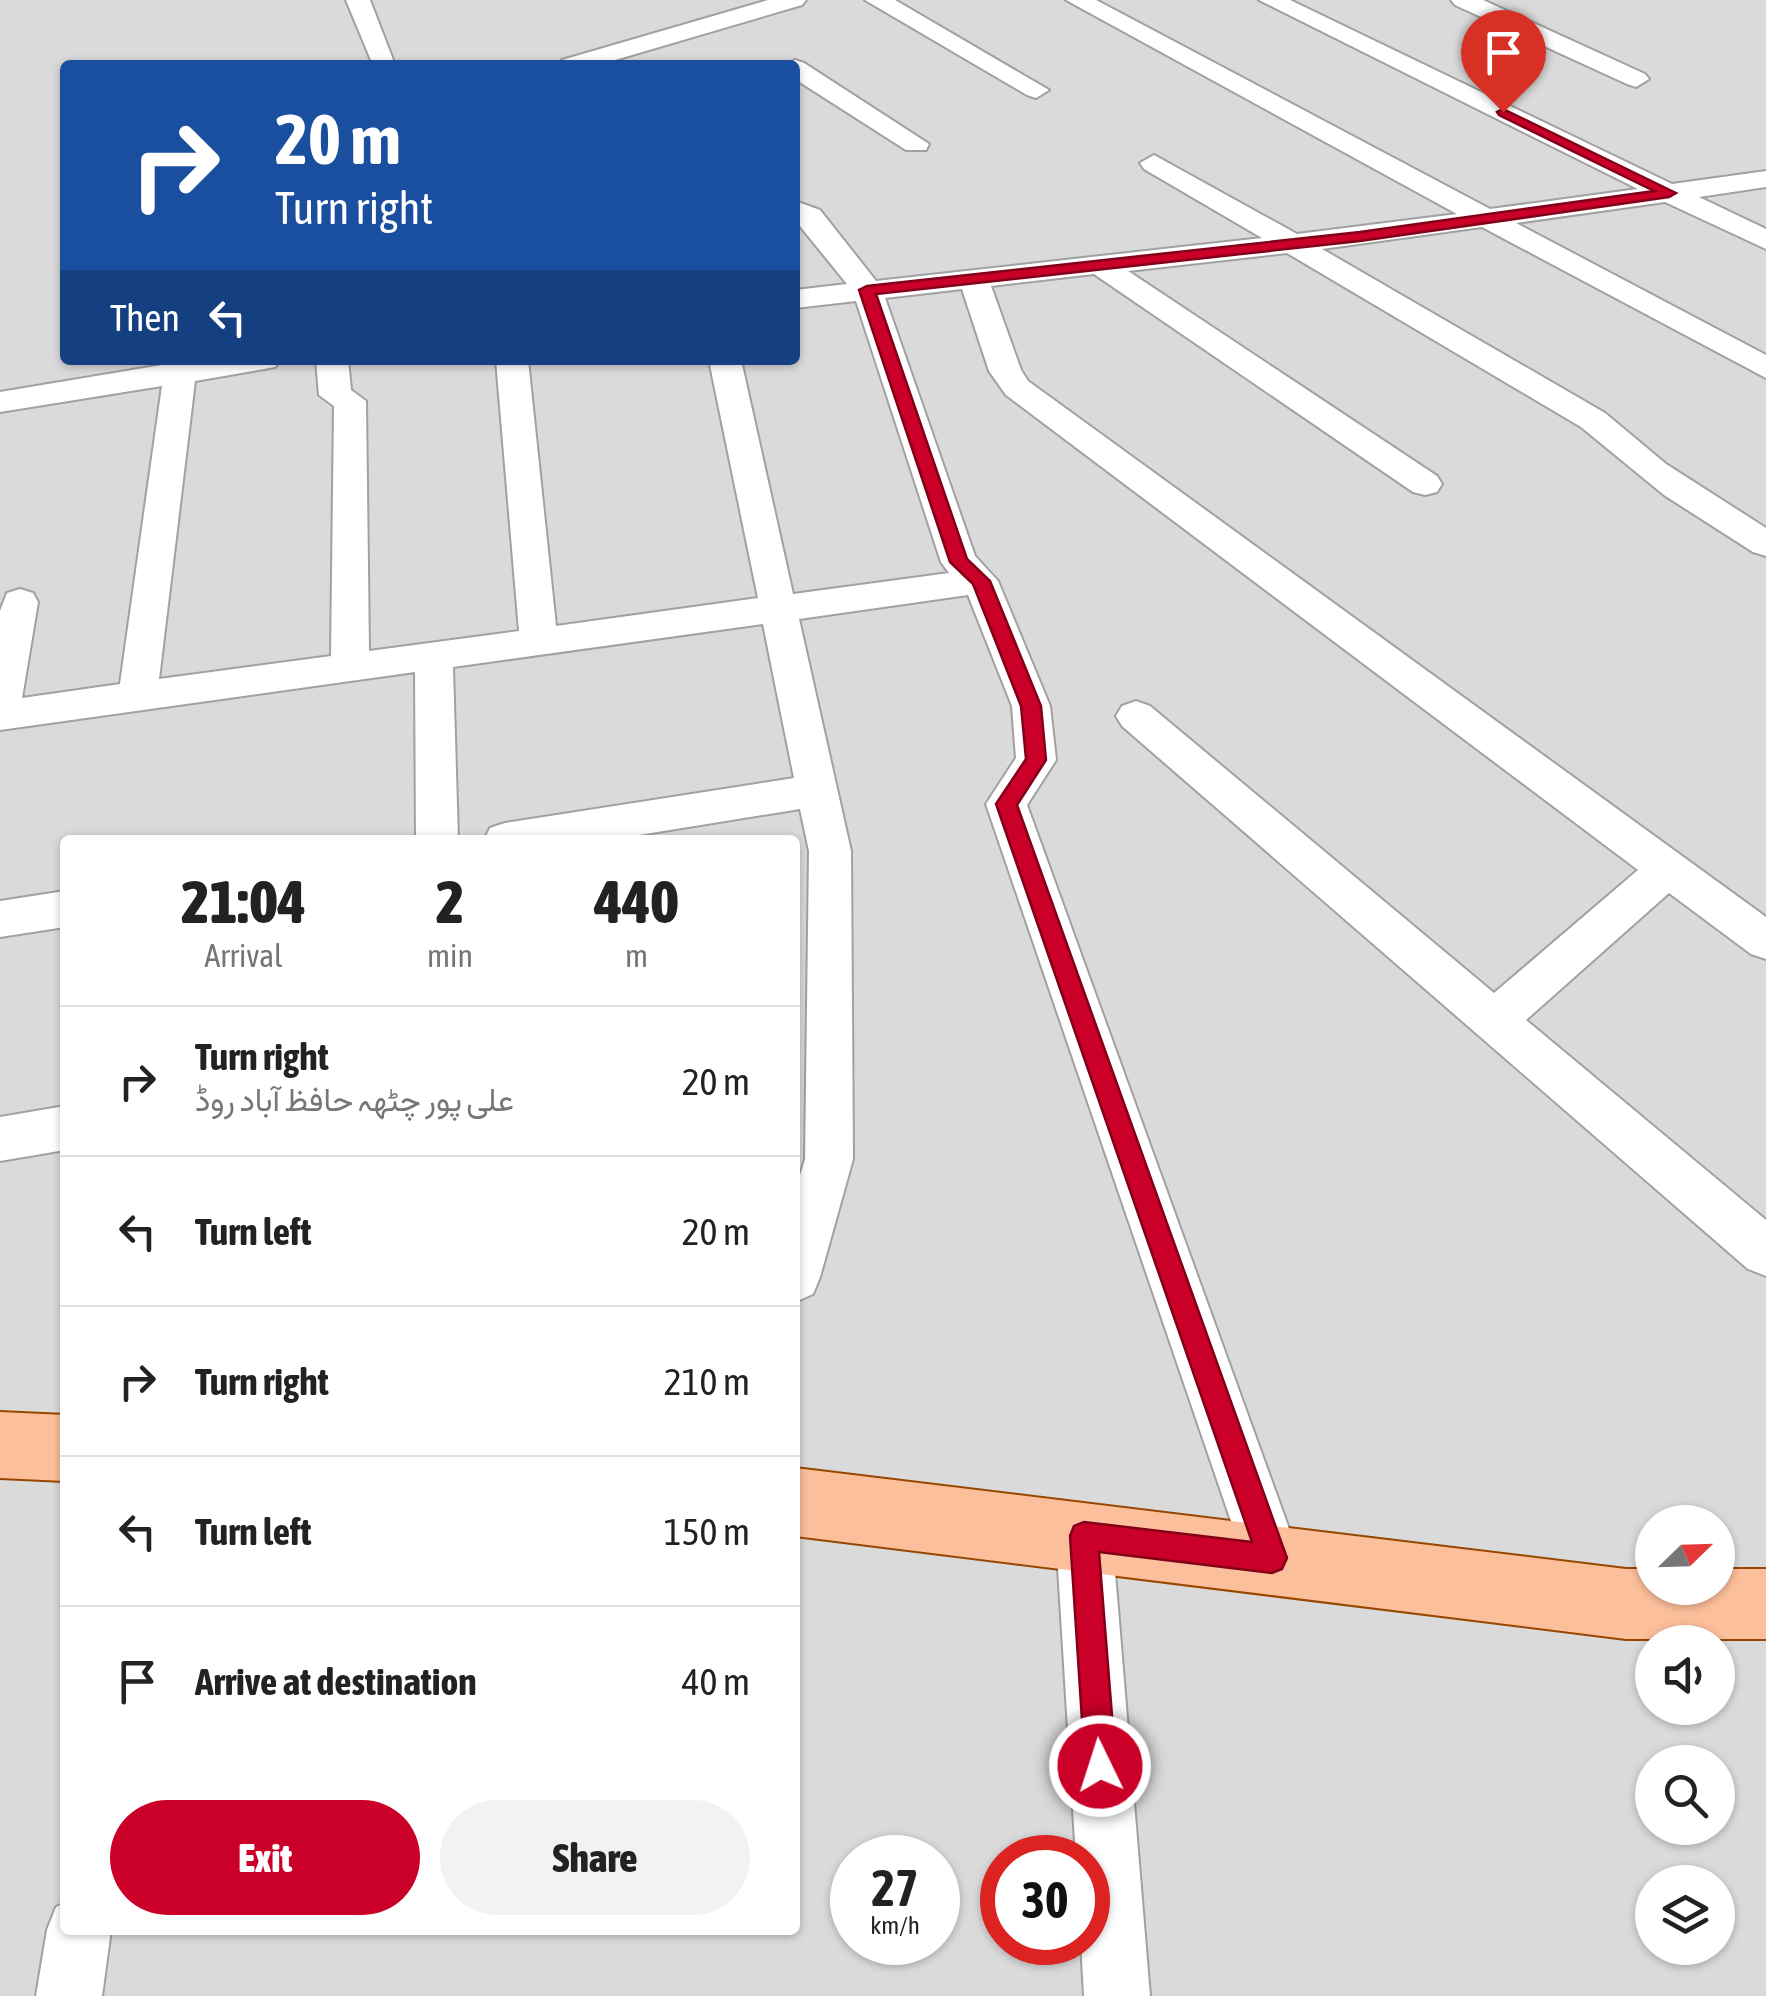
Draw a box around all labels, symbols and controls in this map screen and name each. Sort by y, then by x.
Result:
pin [1461,10,1546,113]
icon: arrive [1476,25,1531,80]
text: 20 m [275,99,401,179]
icon: right [110,100,240,230]
text: Turn right [275,182,433,234]
icon: left [200,290,255,345]
text: Then [110,296,180,339]
text: 21:04 [181,867,306,936]
text: 2 [436,867,464,936]
text: 440 [594,867,679,936]
text: Arrival [204,937,283,974]
text: min [427,937,473,974]
text: m [625,937,648,974]
text: Turn right [195,1035,329,1078]
icon: right [110,1054,165,1109]
text: 20 m [682,1060,750,1103]
text: علی پور چٹھہ حافظ آباد روڈ [195,1081,514,1118]
icon: left [110,1204,165,1259]
text: Turn left [195,1210,311,1253]
text: 20 m [682,1210,750,1253]
icon: right [110,1354,165,1409]
text: Turn right [195,1360,329,1403]
text: 210 m [664,1360,750,1403]
icon: left [110,1504,165,1559]
north arrow [1635,1505,1735,1605]
map controls [1635,1505,1735,1965]
text: Turn left [195,1510,311,1553]
text: 150 m [664,1510,750,1553]
button: sound [1635,1625,1735,1725]
icon: arrive [110,1654,165,1709]
text: Arrive at destination [195,1660,477,1703]
text: 40 m [682,1660,750,1703]
position arrow [1048,1714,1152,1818]
button: search [1635,1745,1735,1845]
button: Exit [110,1800,420,1915]
button: Share [440,1800,750,1915]
speed limit sign: 30 [980,1835,1110,1965]
text: 27 [871,1859,918,1917]
button: layers [1635,1865,1735,1965]
text: km/h [870,1911,920,1939]

